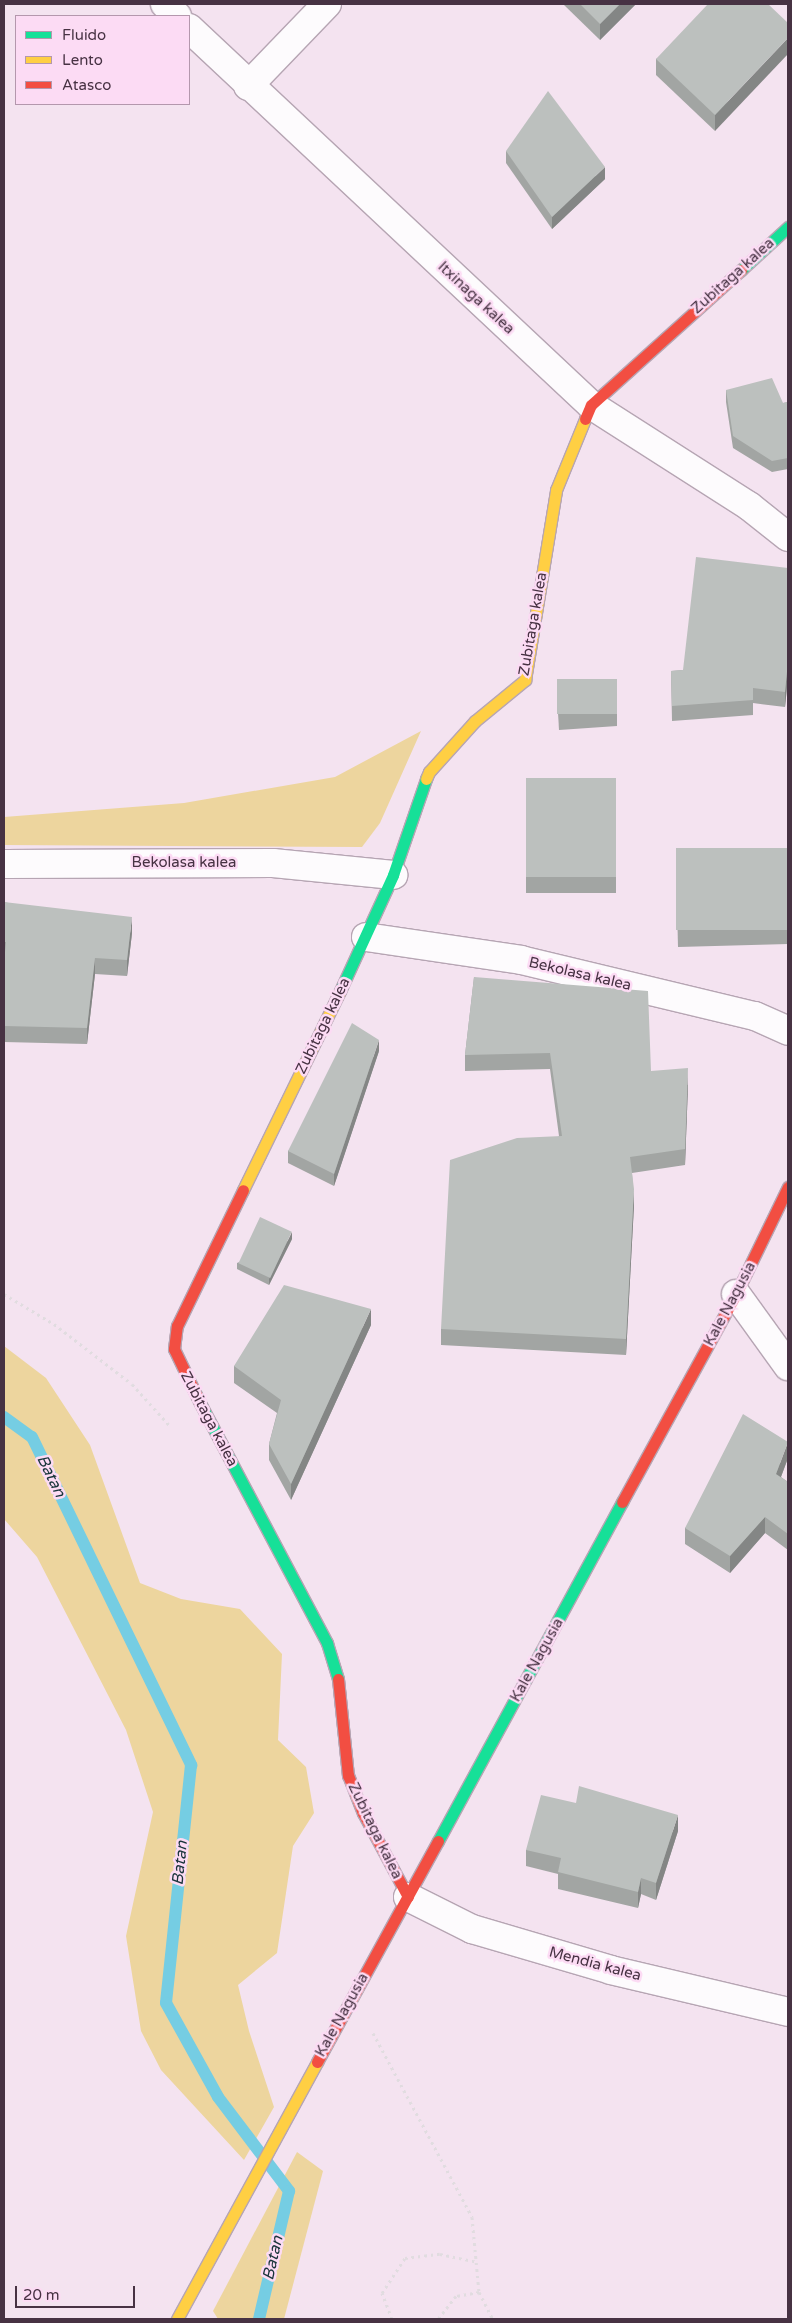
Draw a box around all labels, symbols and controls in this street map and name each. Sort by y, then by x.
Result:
legend [15,15,190,105]
text: Fluido [62,26,106,44]
text: Lento [62,51,103,69]
text: Atasco [62,76,111,94]
street label: Zubitaga kalea [688,234,778,318]
street label: Itxinaga kalea [434,258,518,338]
street label: Zubitaga kalea [515,571,551,677]
street label: Bekolasa kalea [132,854,236,872]
street label: Bekolasa kalea [527,953,633,995]
street label: Zubitaga kalea [292,975,354,1077]
street label: Kale Nagusia [700,1259,760,1349]
street label: Zubitaga kalea [176,1368,242,1470]
water label: Batan [33,1452,69,1500]
street label: Kale Nagusia [507,1615,567,1705]
street label: Zubitaga kalea [344,1780,406,1882]
water label: Batan [168,1840,192,1886]
street label: Mendia kalea [547,1943,643,1985]
street label: Kale Nagusia [312,1970,372,2060]
water label: Batan [259,2234,287,2282]
scale bar [18,2276,138,2308]
text: 20 m [23,2286,60,2304]

